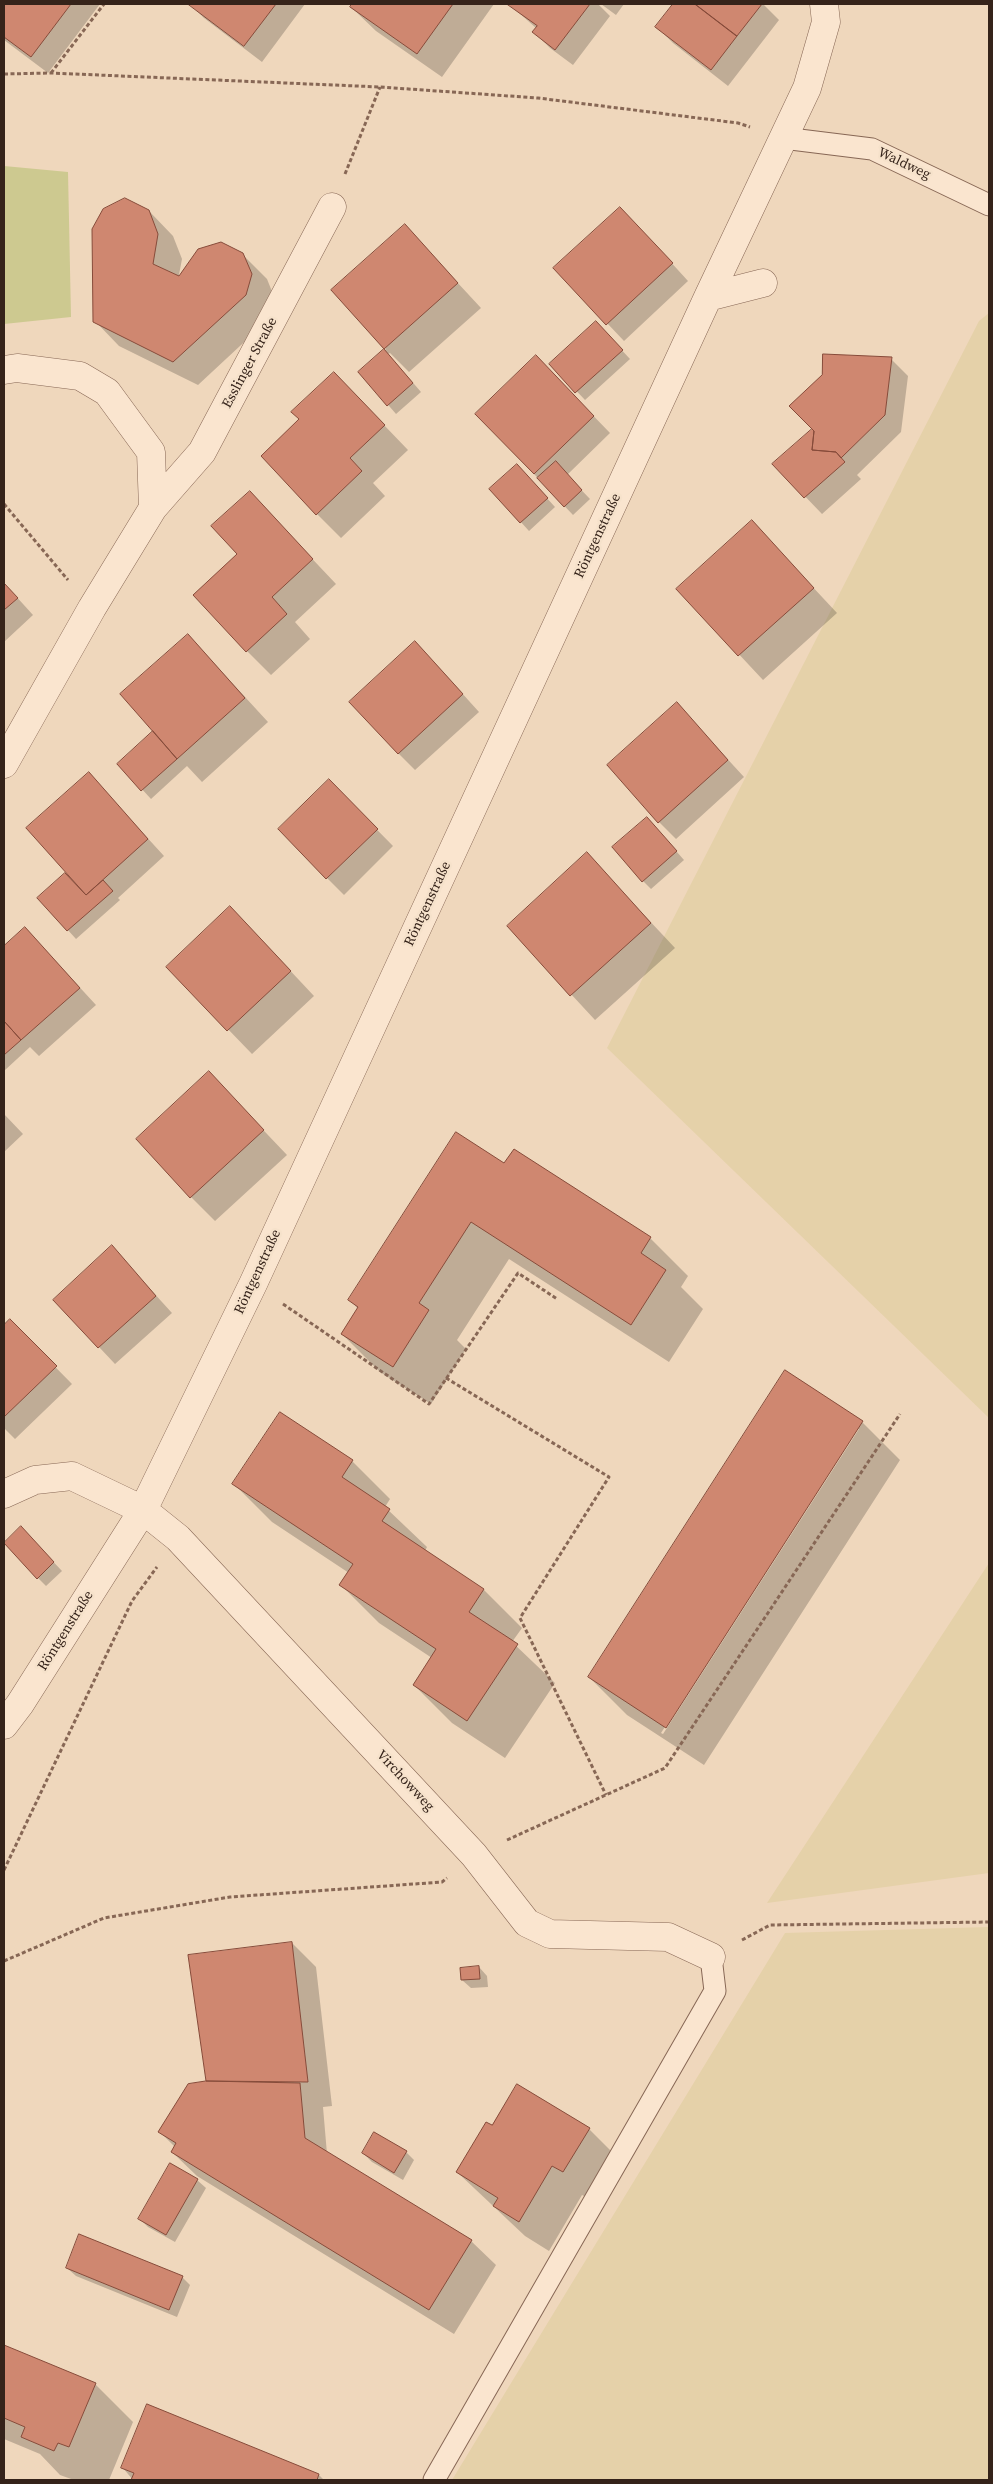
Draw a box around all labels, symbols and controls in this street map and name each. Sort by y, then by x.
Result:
street label: Waldweg [875,144,933,184]
street label: Esslinger Straße [219,315,281,411]
street label: Röntgenstraße [571,491,625,581]
street label: Röntgenstraße [401,859,455,949]
street label: Röntgenstraße [231,1227,285,1317]
street label: Röntgenstraße [35,1588,97,1674]
street label: Virchowweg [372,1747,438,1815]

